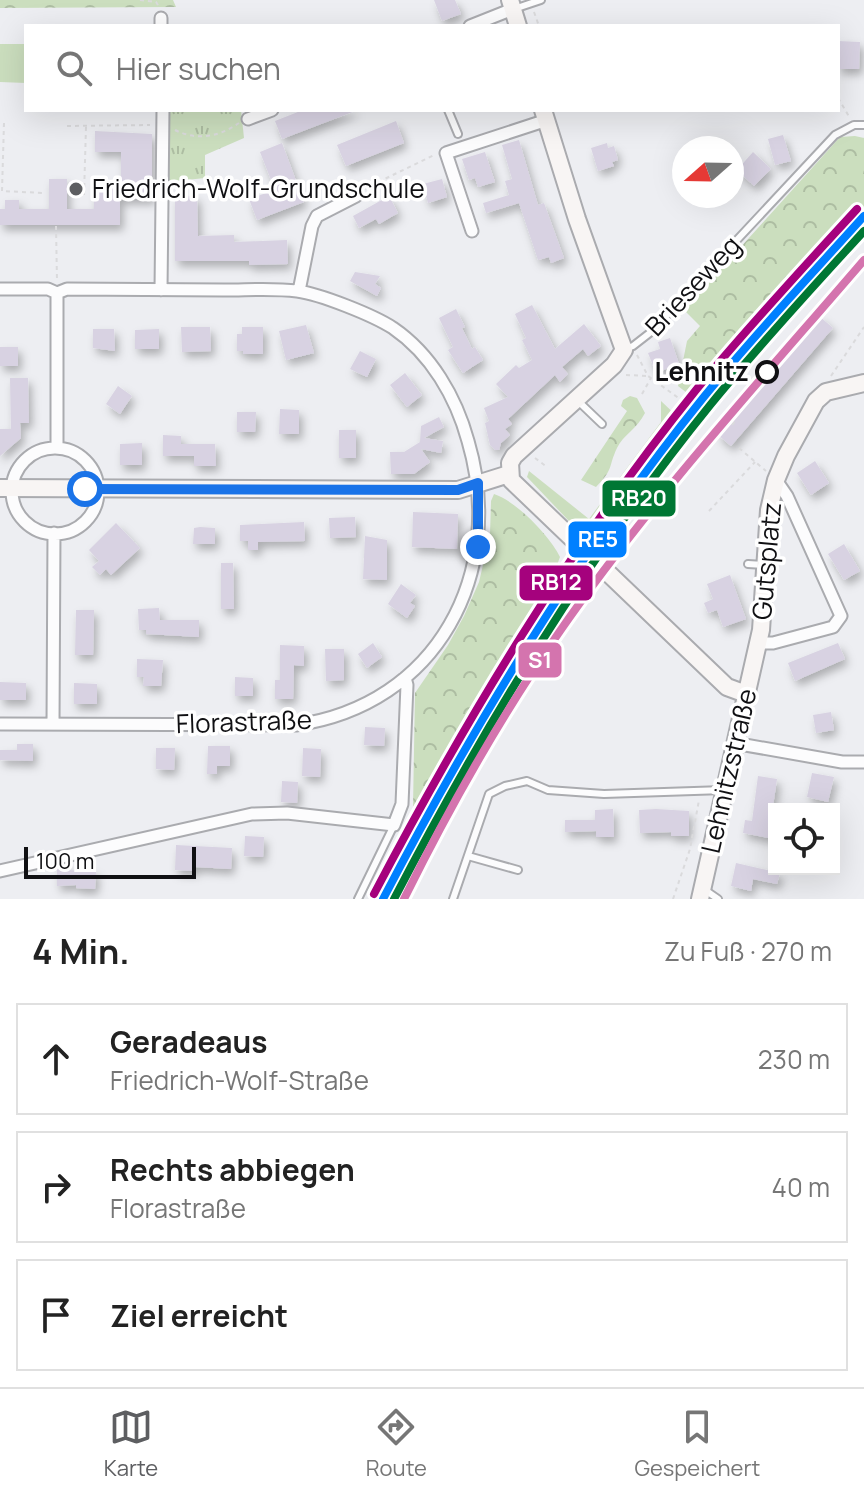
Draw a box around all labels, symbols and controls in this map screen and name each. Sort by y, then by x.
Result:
search box [24,24,840,112]
icon: search [52,46,96,90]
text: Hier suchen [116,48,281,89]
north arrow [672,136,744,208]
place label: Friedrich-Wolf-Grundschule [92,170,425,206]
marker: Friedrich-Wolf-Grundschule [67,180,85,198]
street label: Brieseweg [637,227,748,343]
place label: Lehnitz [655,353,749,389]
marker: Lehnitz [756,361,778,383]
route start [67,471,103,507]
line badge: RB20 [601,479,677,518]
text: RB20 [611,483,667,513]
street label: Gutsplatz [743,501,789,621]
line badge: RE5 [567,520,628,559]
text: RE5 [578,524,618,554]
route end [460,529,496,565]
line badge: RB12 [518,564,594,602]
text: RB12 [530,567,582,597]
line badge: S1 [517,641,563,679]
text: S1 [528,645,552,675]
street label: Lehnitzstraße [692,685,764,857]
street label: Florastraße [175,701,313,741]
map controls [768,803,840,875]
button: locate [768,803,840,875]
scale bar [24,843,196,879]
text: 100 m [36,846,94,876]
text: 4 Min. [32,928,130,974]
text: Zu Fuß · 270 m [664,933,832,969]
text: Geradeaus [110,1021,267,1062]
icon: ahead [34,1037,78,1081]
text: 230 m [758,1041,830,1077]
text: Friedrich-Wolf-Straße [110,1062,369,1098]
text: Rechts abbiegen [110,1149,355,1190]
icon: right [34,1165,78,1209]
text: 40 m [772,1169,830,1205]
text: Florastraße [110,1190,246,1226]
icon: arrive [34,1293,78,1337]
text: Ziel erreicht [110,1295,288,1336]
tab: Karte [104,1405,158,1483]
tab: Route [366,1405,427,1483]
tab: Gespeichert [634,1405,760,1483]

